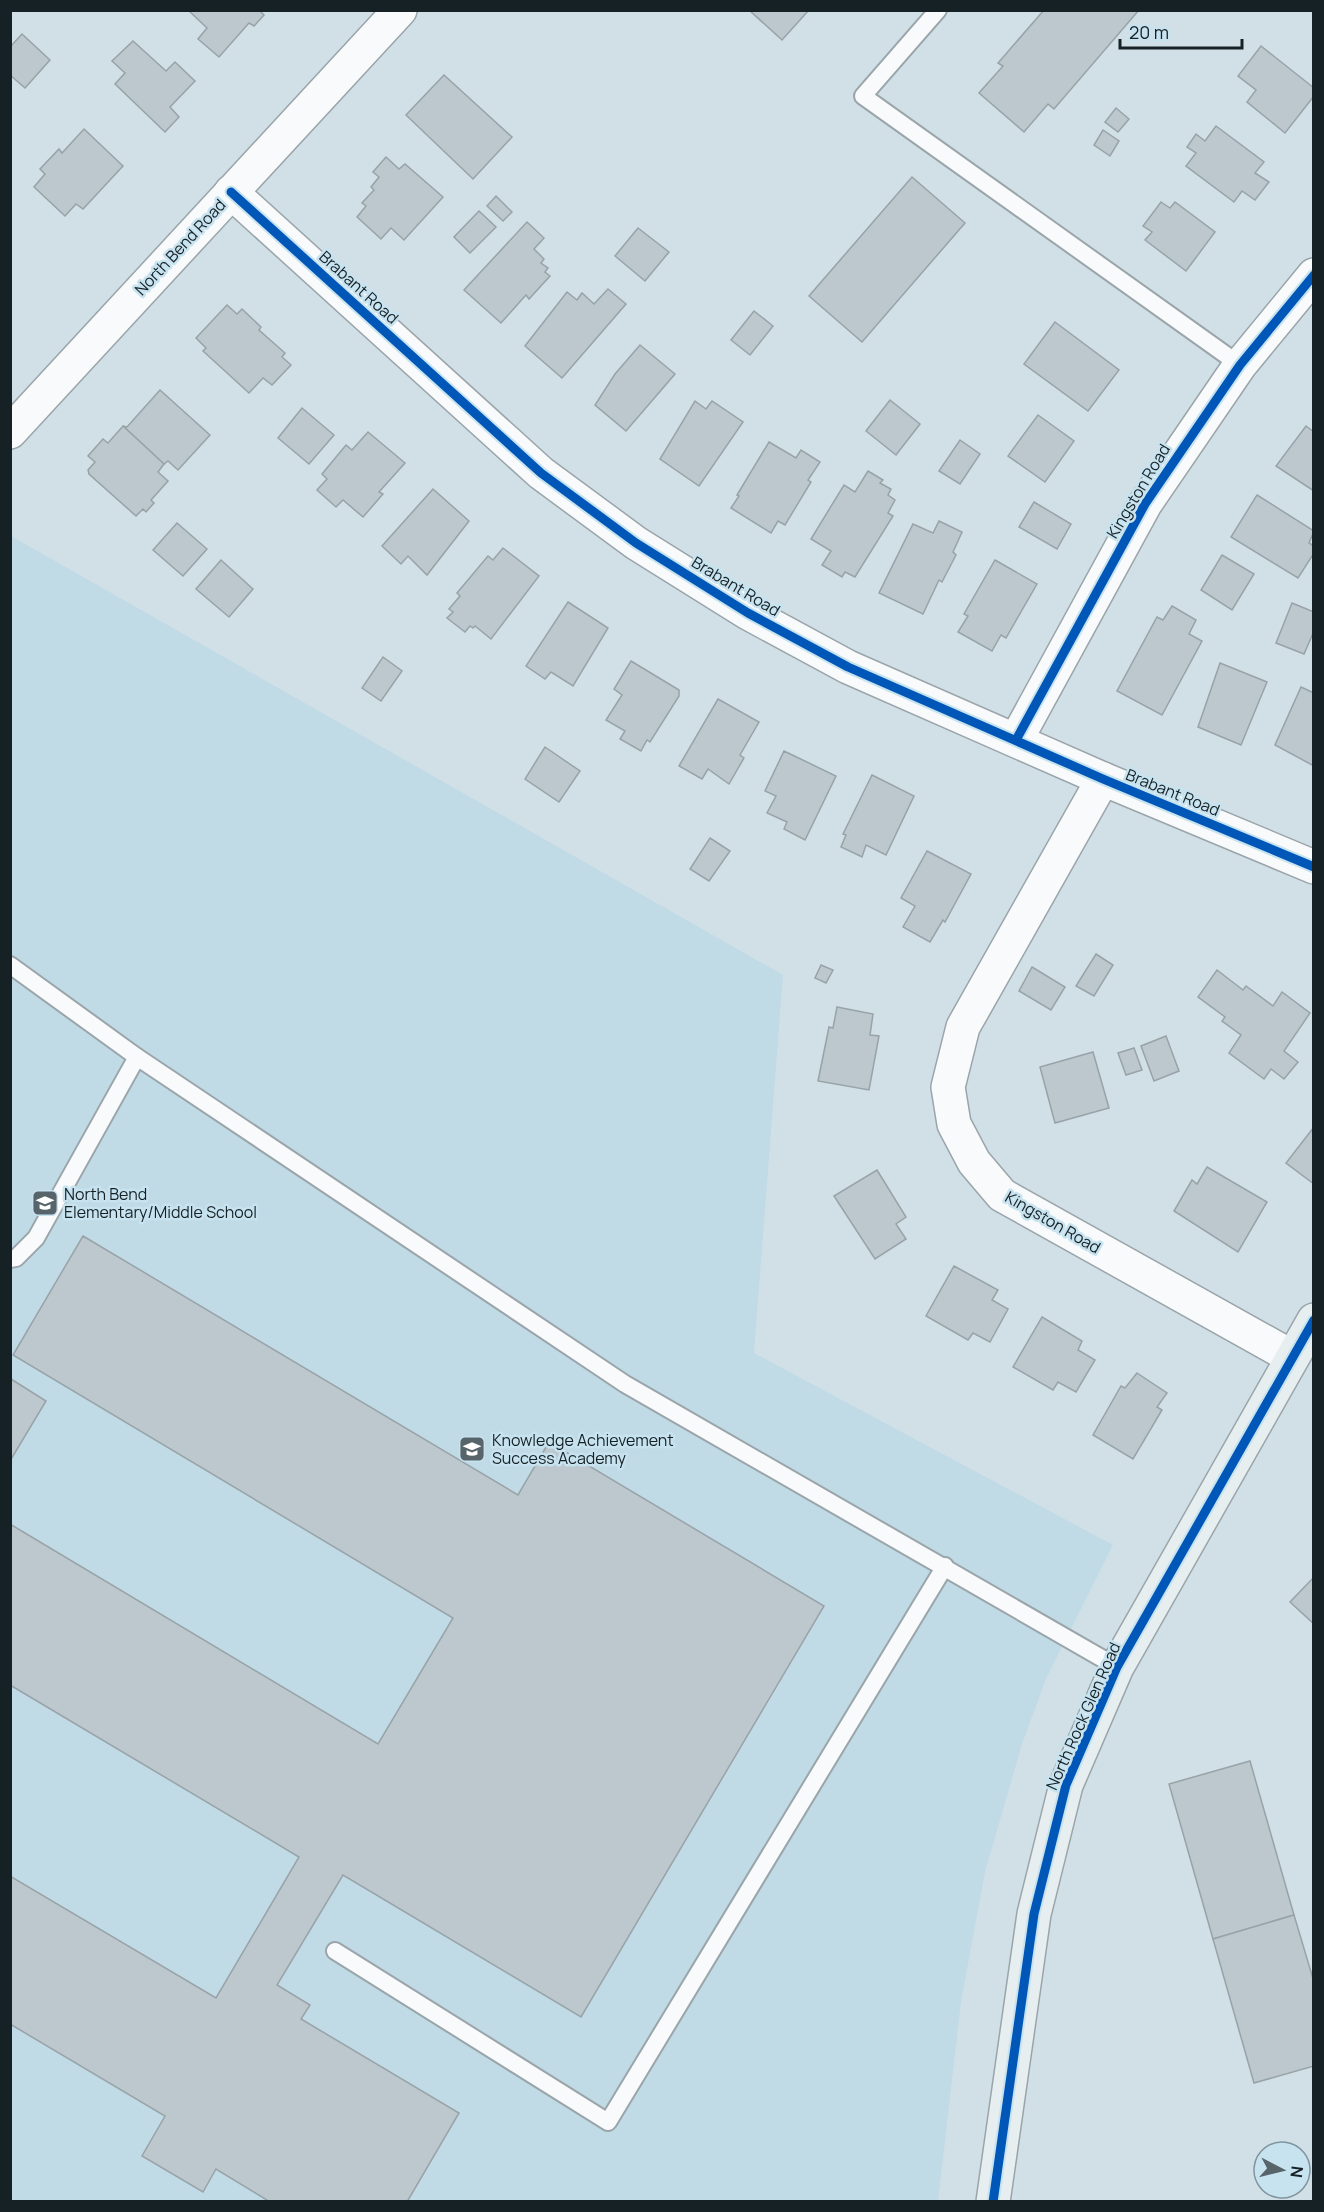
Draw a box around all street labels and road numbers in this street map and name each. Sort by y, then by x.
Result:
street label: North Bend Road [130,194,230,300]
street label: Brabant Road [315,246,403,328]
street label: Kingston Road [1101,440,1175,542]
street label: Brabant Road [688,551,784,621]
street label: Brabant Road [1123,763,1223,821]
street label: Kingston Road [1001,1186,1105,1258]
street label: North Rock Glen Road [1040,1639,1126,1793]

